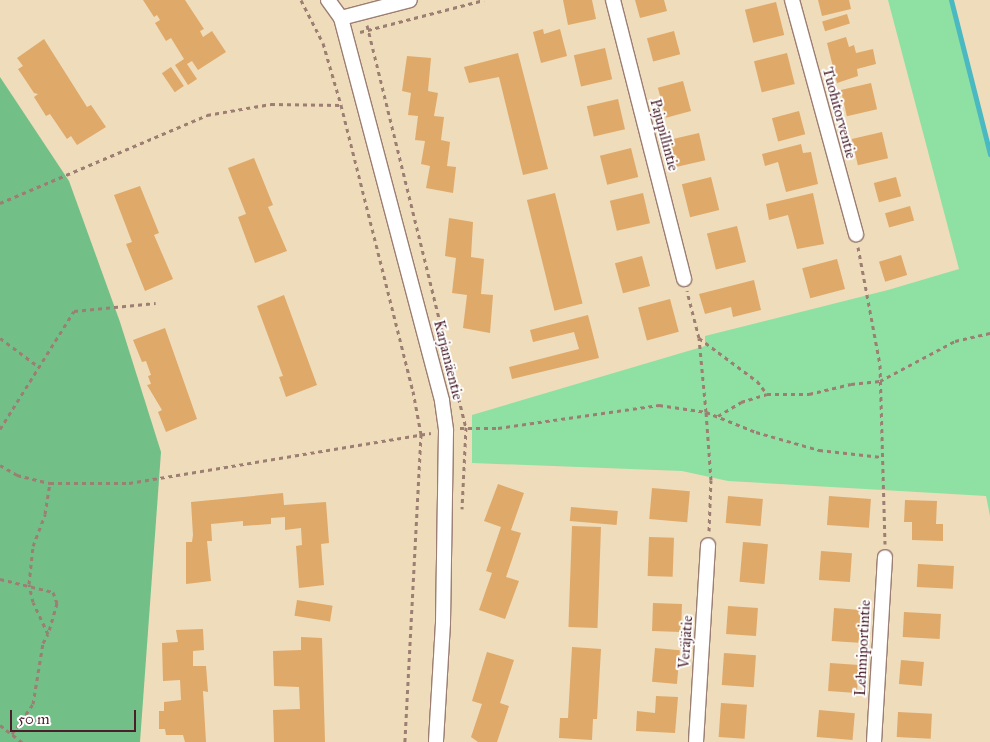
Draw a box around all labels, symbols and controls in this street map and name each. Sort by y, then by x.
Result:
street label: Tuohitorventie [818,65,860,161]
street label: Pajupillintie [646,97,682,173]
street label: Karjamäentie [429,318,467,402]
street label: Lehmiportintie [851,599,875,697]
street label: Veräjätie [675,615,697,669]
scale bar [12,700,139,732]
text: 50 m [18,710,50,728]

